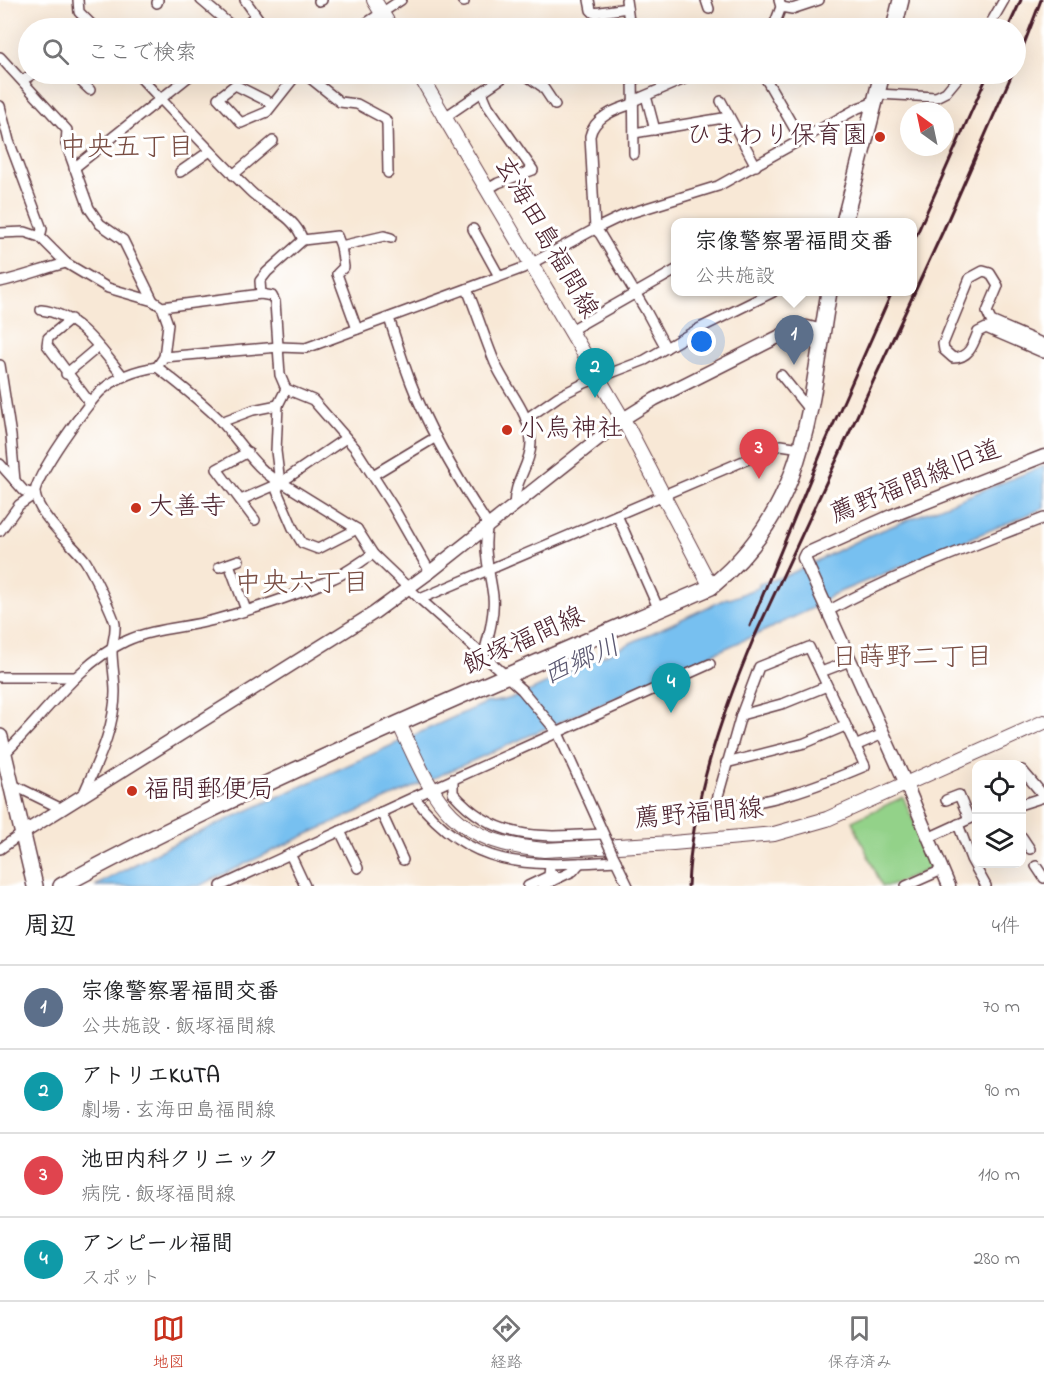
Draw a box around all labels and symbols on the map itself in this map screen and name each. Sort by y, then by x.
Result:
north arrow [900,102,954,156]
place label: ひまわり保育園 [686,118,868,156]
district label: 中央五丁目 [60,129,195,168]
marker: ひまわり保育園 [873,130,887,144]
street label: 玄海田島福間線 [483,150,607,326]
pin: 1 [774,316,814,365]
your location [687,327,716,356]
pin: 2 [576,348,614,398]
place label: 小烏神社 [519,411,623,449]
marker: 小烏神社 [500,423,514,437]
pin: 3 [740,430,778,479]
street label: 薦野福間線旧道 [825,431,1007,535]
place label: 大善寺 [148,489,226,527]
marker: 大善寺 [129,501,143,515]
district label: 中央六丁目 [235,565,370,604]
street label: 飯塚福間線 [457,598,591,686]
water label: 西郷川 [537,628,627,696]
district label: 日蒔野二丁目 [831,639,993,678]
pin: 4 [652,664,690,713]
place label: 福間郵便局 [144,772,274,810]
marker: 福間郵便局 [125,784,139,798]
street label: 薦野福間線 [633,790,765,840]

